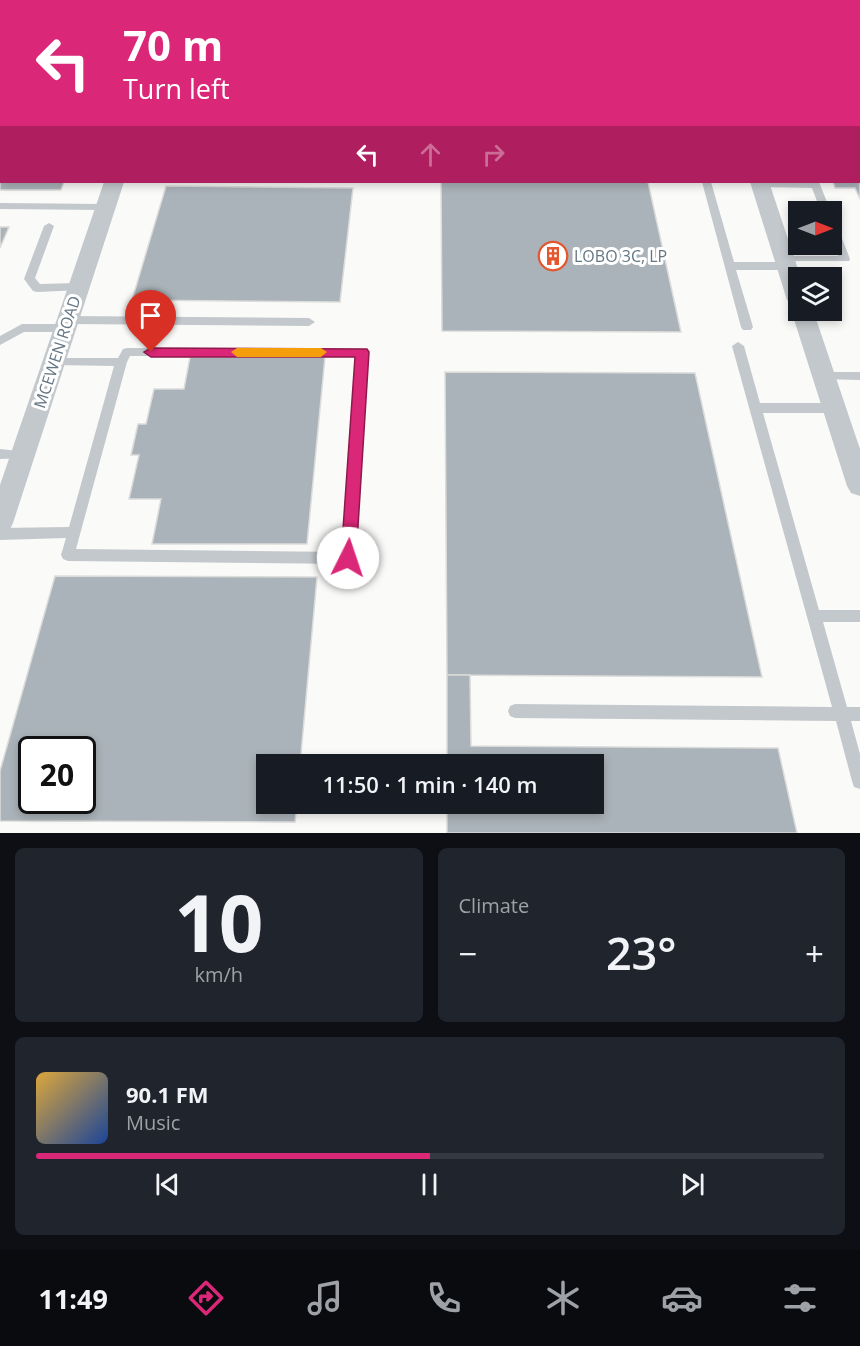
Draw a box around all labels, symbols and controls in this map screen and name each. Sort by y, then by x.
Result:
text: 70 m [123,16,223,73]
icon: left [24,24,102,102]
text: Turn left [123,70,230,107]
icon: left [351,138,384,171]
icon: ahead [414,138,447,171]
icon: right [477,138,510,171]
north arrow [788,201,842,255]
map controls [788,201,842,321]
building icon: LOBO 3C, LP [537,240,569,272]
place label: LOBO 3C, LP [574,245,667,267]
button: layers [788,267,842,321]
pin [125,290,176,352]
street label: MCEWEN ROAD [28,293,86,411]
icon: arrive [134,299,167,332]
position arrow [316,526,380,590]
speed limit sign: 20 [18,736,96,814]
text: 11:50 · 1 min · 140 m [322,769,538,799]
text: 10 [174,869,263,975]
text: Climate [459,892,529,919]
text: 23° [606,922,677,983]
text: − [459,931,477,976]
text: + [805,931,824,976]
text: km/h [194,961,243,988]
text: 90.1 FM [126,1079,209,1109]
text: Music [126,1109,180,1136]
icon: previous [151,1168,184,1201]
icon: pause [413,1168,446,1201]
icon: next [676,1168,709,1201]
icon: directions [185,1277,227,1319]
icon: music [304,1277,346,1319]
icon: phone [423,1277,465,1319]
icon: climate [542,1277,584,1319]
icon: car [661,1277,703,1319]
icon: filters [779,1277,821,1319]
text: 11:49 [38,1280,108,1317]

